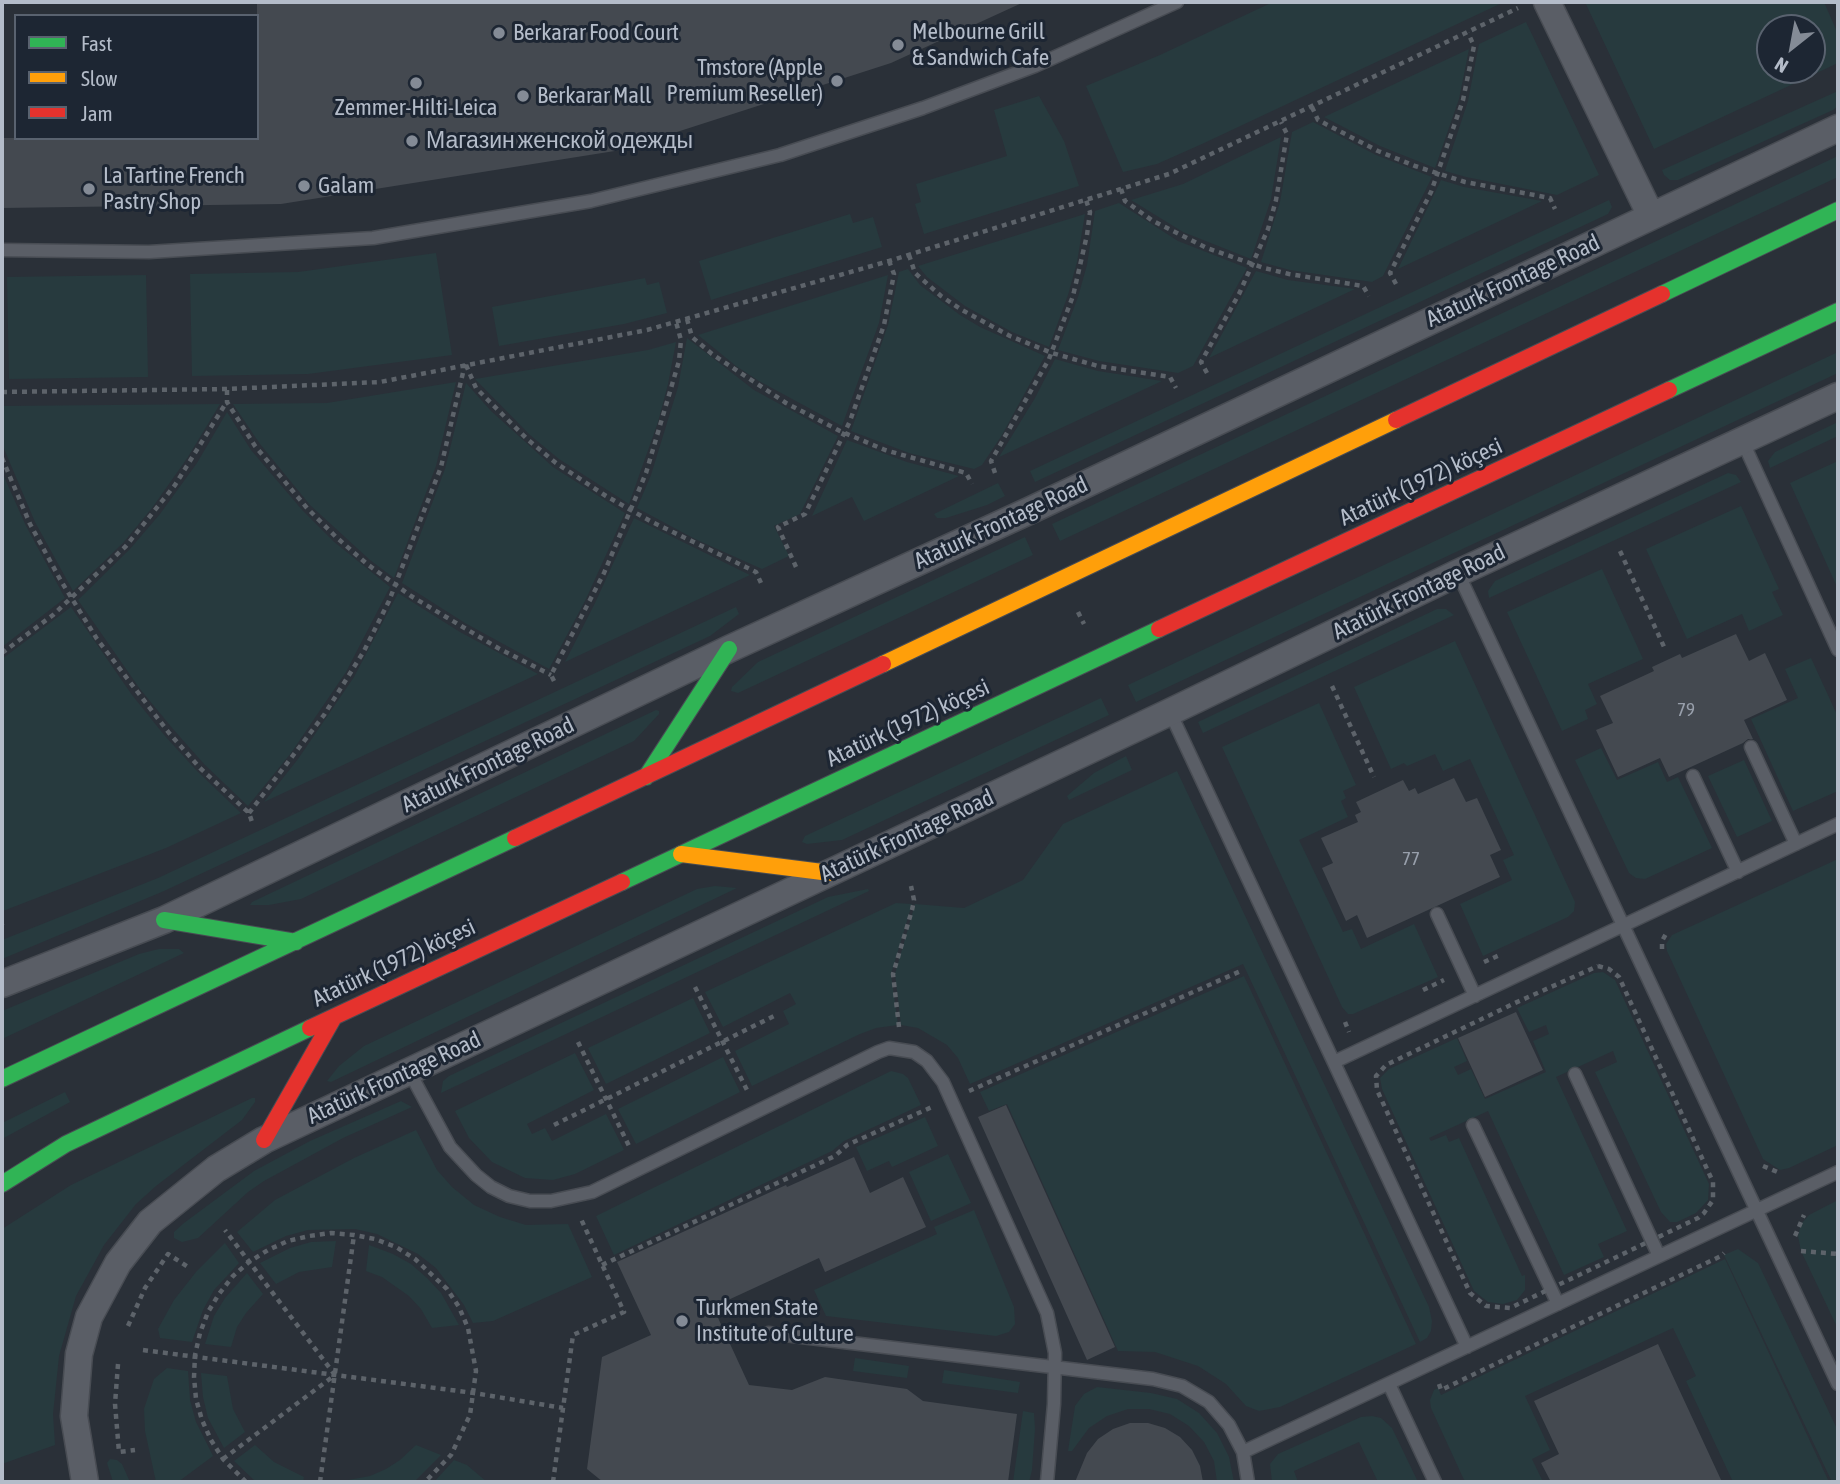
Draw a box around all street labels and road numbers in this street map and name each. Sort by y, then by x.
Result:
street label: Ataturk Frontage Road [1422,229,1604,333]
street label: Atatürk (1972) köçesi [1335,432,1507,532]
street label: Ataturk Frontage Road [910,471,1092,575]
street label: Atatürk Frontage Road [1328,538,1510,646]
street label: Atatürk (1972) köçesi [822,673,994,773]
street label: Ataturk Frontage Road [397,711,579,819]
street label: Atatürk Frontage Road [816,784,998,888]
street label: Atatürk (1972) köçesi [308,913,480,1013]
street label: Atatürk Frontage Road [303,1026,485,1130]

